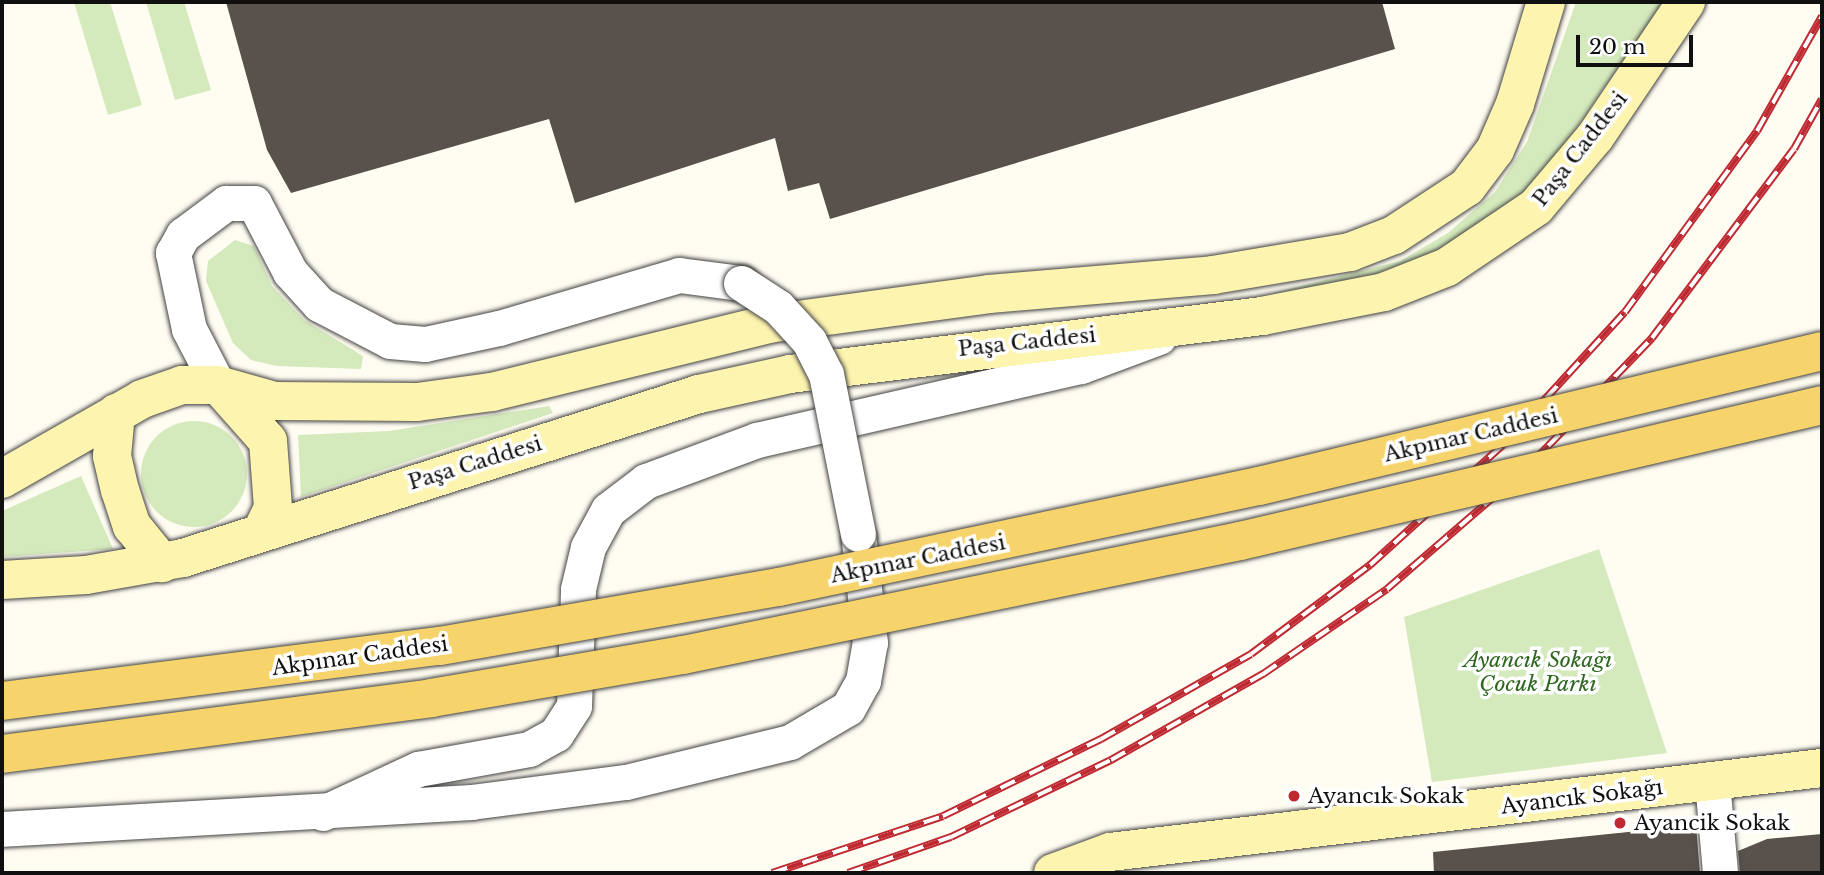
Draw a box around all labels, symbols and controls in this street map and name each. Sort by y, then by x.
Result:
scale bar [1579,21,1696,65]
text: 20 m [1589,34,1646,60]
street label: Paşa Caddesi [1527,87,1633,211]
street label: Paşa Caddesi [957,322,1097,362]
street label: Akpınar Caddesi [1381,403,1561,467]
street label: Paşa Caddesi [405,431,545,495]
street label: Akpınar Caddesi [828,530,1008,588]
street label: Akpınar Caddesi [270,631,450,681]
park label: Ayancık Sokağı Çocuk Parkı [1464,647,1612,697]
street label: Ayancık Sokağı [1499,775,1665,819]
place label: Ayancık Sokak [1308,783,1464,809]
marker: Ayancık Sokak [1286,788,1302,804]
place label: Ayancik Sokak [1634,810,1790,836]
marker: Ayancik Sokak [1612,815,1628,831]

